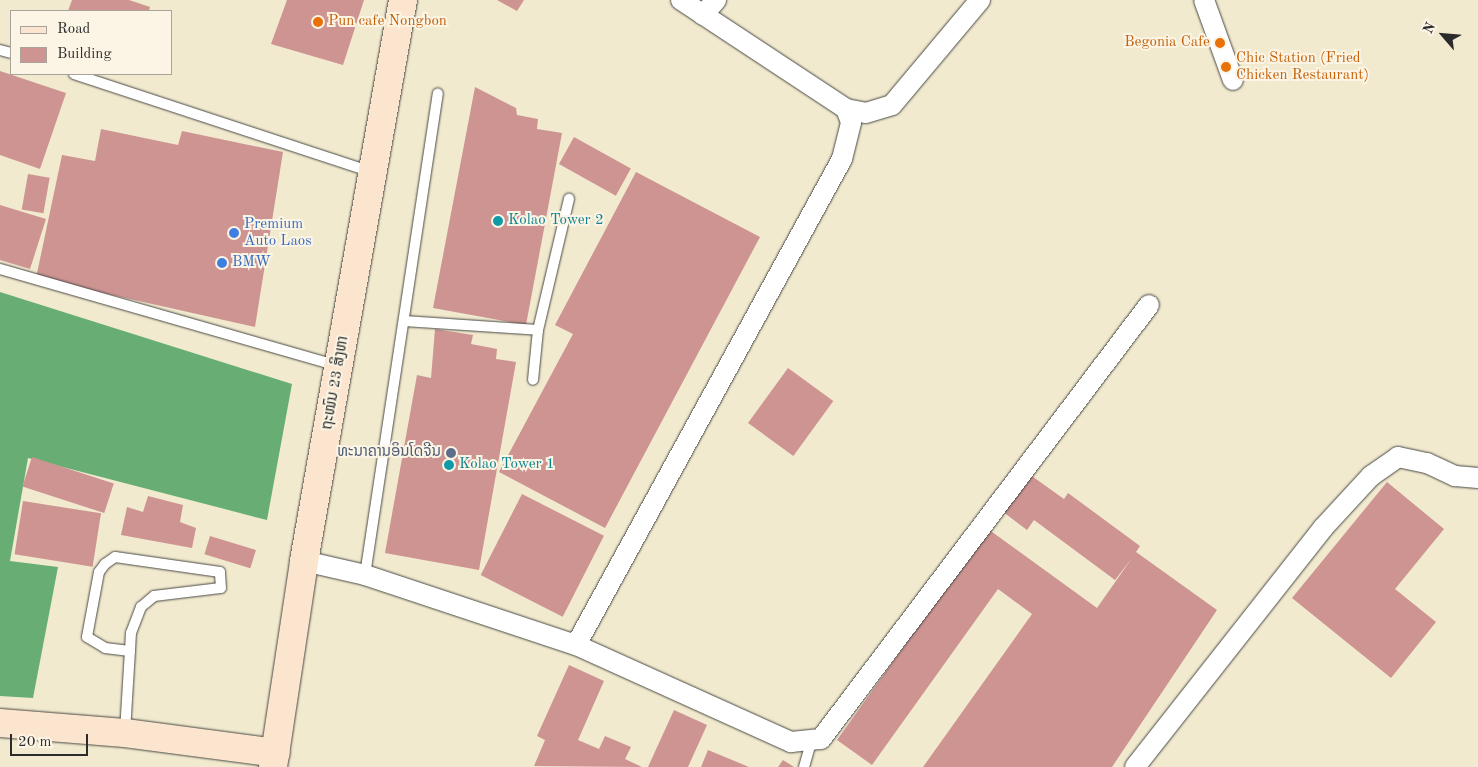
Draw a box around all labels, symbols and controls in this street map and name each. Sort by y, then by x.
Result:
legend [10,10,172,75]
north arrow [1418,10,1468,60]
place label: Pun cafe Nongbon [328,13,447,31]
marker: Pun cafe Nongbon [312,16,324,28]
text: N [1421,20,1438,36]
text: Road [57,22,90,37]
place label: Begonia Cafe [1124,34,1210,52]
marker: Begonia Cafe [1214,37,1226,49]
text: Building [57,47,112,62]
place label: Chic Station (Fried Chicken Restaurant) [1236,49,1369,84]
marker: Chic Station (Fried Chicken Restaurant) [1220,61,1232,73]
place label: Kolao Tower 2 [508,212,604,230]
place label: Premium Auto Laos [244,215,312,250]
marker: Kolao Tower 2 [492,215,504,227]
marker: Premium Auto Laos [228,227,240,239]
place label: BMW [232,254,271,272]
marker: BMW [216,257,228,269]
street label: ຖະໜົນ 23 ສິງຫາ [319,335,353,431]
place label: ທະນາຄານອິນໂດຈີນ [337,444,441,462]
marker: ທະນາຄານອິນໂດຈີນ [445,447,457,459]
place label: Kolao Tower 1 [459,456,555,474]
marker: Kolao Tower 1 [443,459,455,471]
scale bar [12,724,90,756]
text: 20 m [18,735,52,750]

